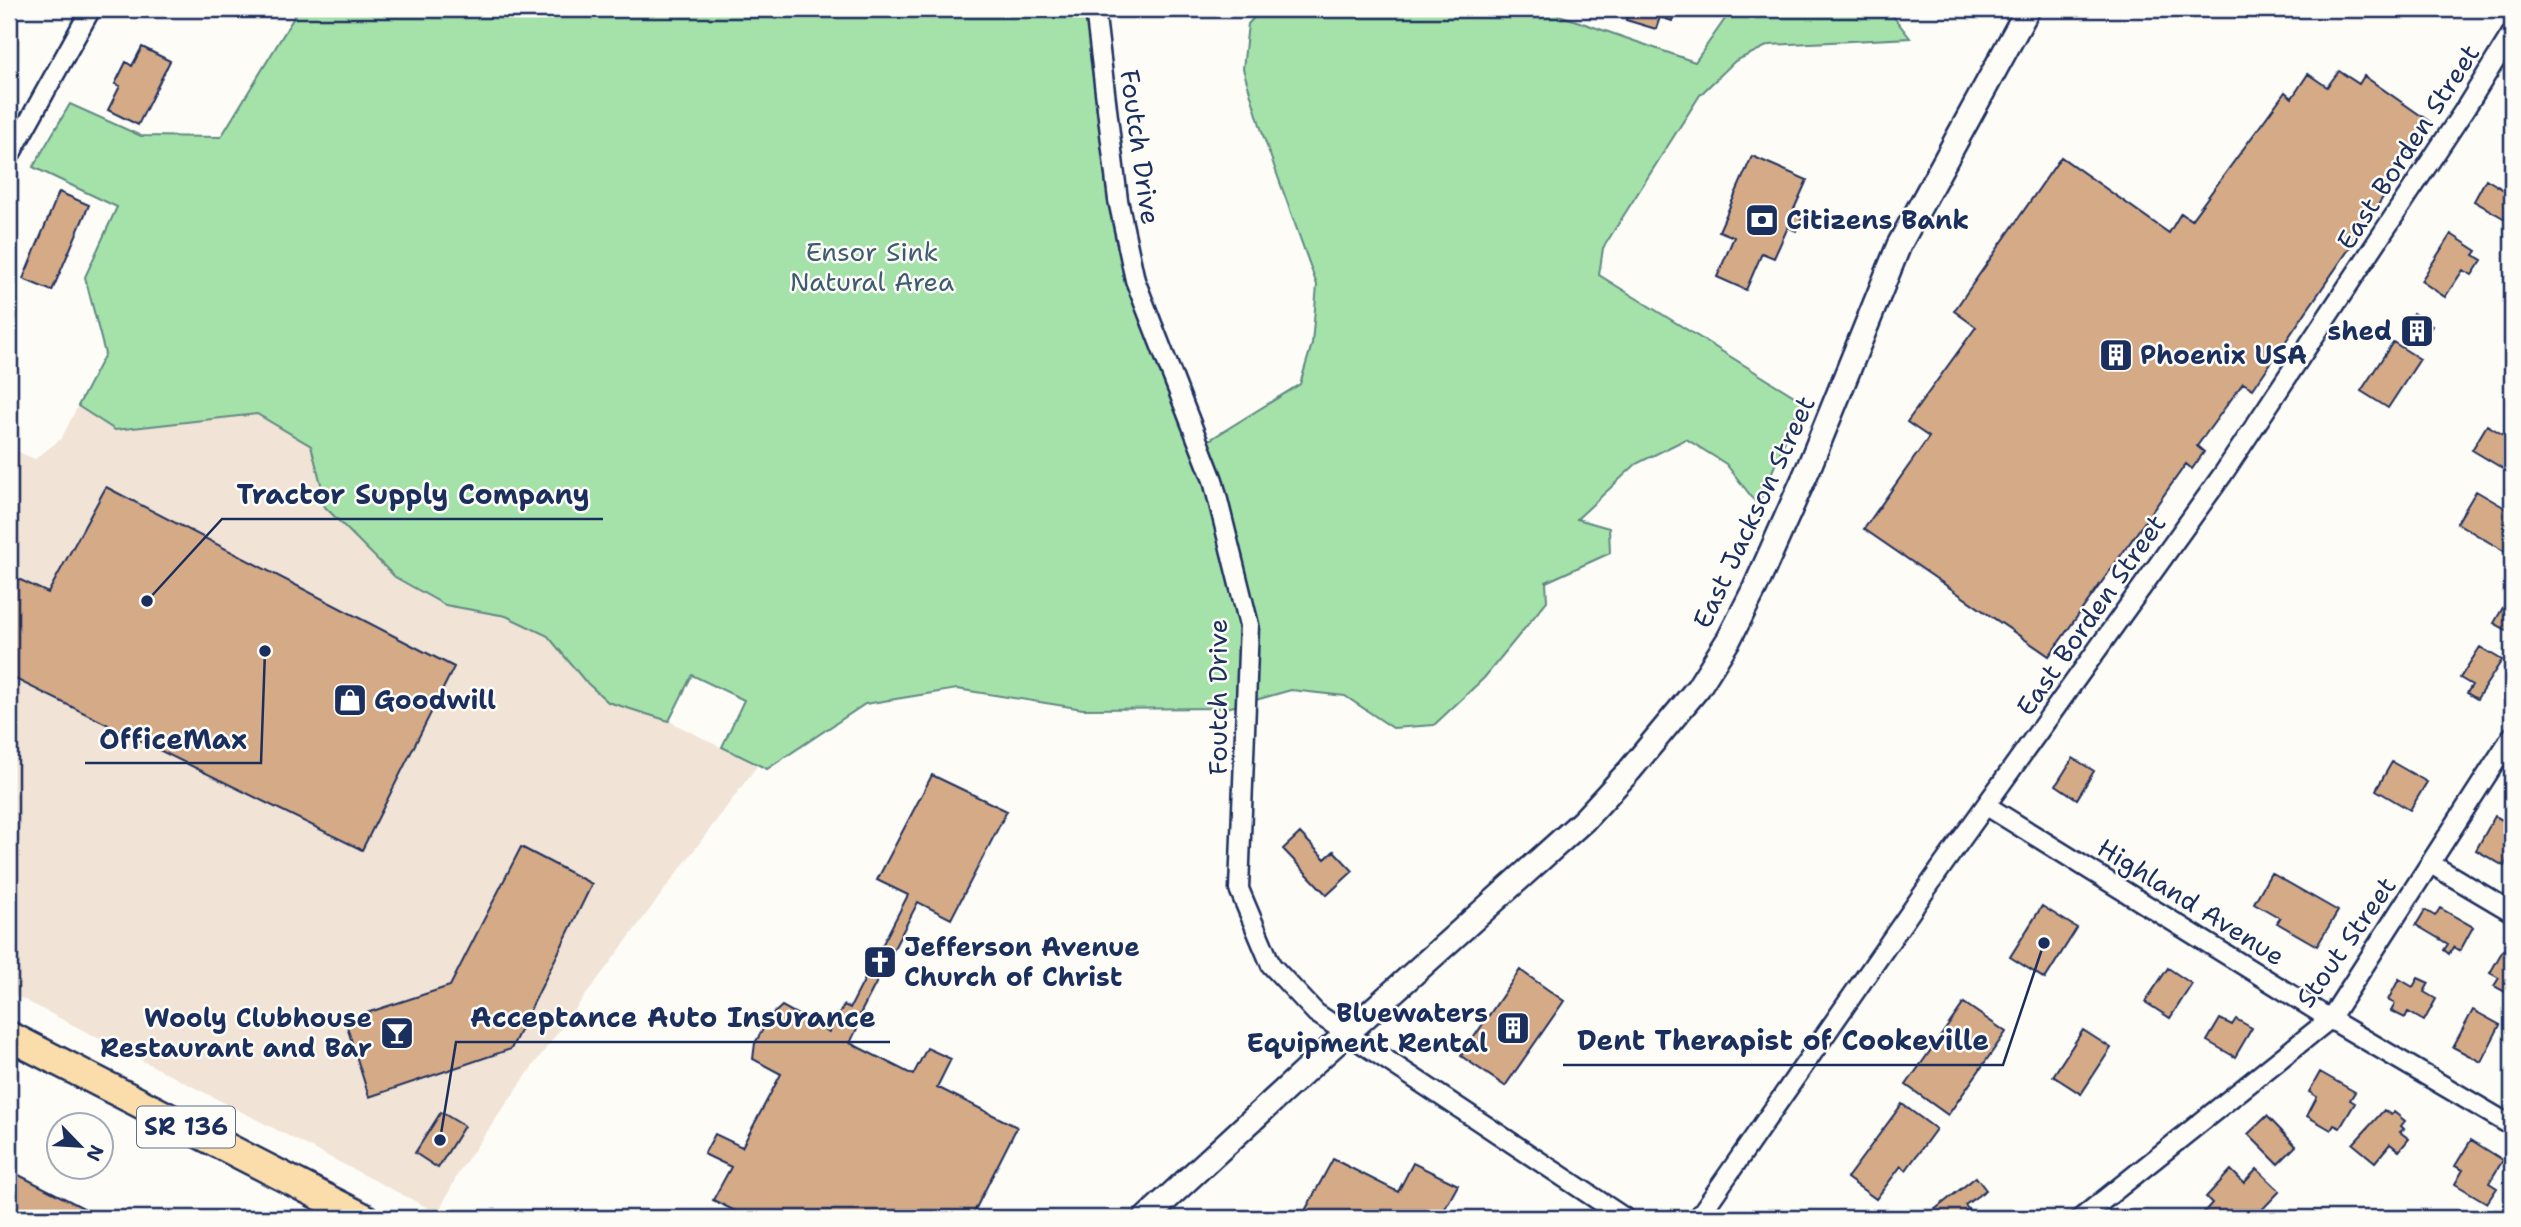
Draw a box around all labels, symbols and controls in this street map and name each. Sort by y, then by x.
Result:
street label: East Borden Street [2328,37,2487,256]
street label: Foutch Drive [1112,67,1169,227]
bank icon: Citizens Bank [1743,201,1781,239]
place label: Citizens Bank [1786,202,1969,237]
park label: Ensor Sink Natural Area [790,234,954,299]
building icon: shed [2398,312,2436,350]
place label: shed [2328,313,2392,348]
building icon: Phoenix USA [2097,336,2135,374]
place label: Phoenix USA [2140,337,2307,372]
street label: East Jackson Street [1684,390,1823,634]
callout: Tractor Supply Company [222,470,603,519]
text: Tractor Supply Company [236,475,590,513]
street label: East Borden Street [2008,507,2173,722]
street label: Foutch Drive [1200,619,1235,775]
shop icon: Goodwill [331,681,369,719]
place label: Goodwill [374,682,496,717]
callout: OfficeMax [85,714,261,763]
text: OfficeMax [99,720,247,758]
street label: Highland Avenue [2091,830,2291,973]
street label: Stout Street [2288,869,2404,1014]
place label: Jefferson Avenue Church of Christ [904,929,1140,994]
church icon: Jefferson Avenue Church of Christ [861,943,899,981]
callout: Acceptance Auto Insurance [456,993,890,1042]
place label: Bluewaters Equipment Rental [1247,995,1488,1060]
text: Acceptance Auto Insurance [470,998,876,1036]
place label: Wooly Clubhouse Restaurant and Bar [100,1000,372,1065]
building icon: Bluewaters Equipment Rental [1494,1009,1532,1047]
bar icon: Wooly Clubhouse Restaurant and Bar [378,1014,416,1052]
callout: Dent Therapist of Cookeville [1563,1016,2003,1065]
text: Dent Therapist of Cookeville [1577,1021,1989,1059]
road number: SR 136 [137,1106,235,1148]
north arrow [46,1112,116,1182]
text: N [80,1141,109,1165]

